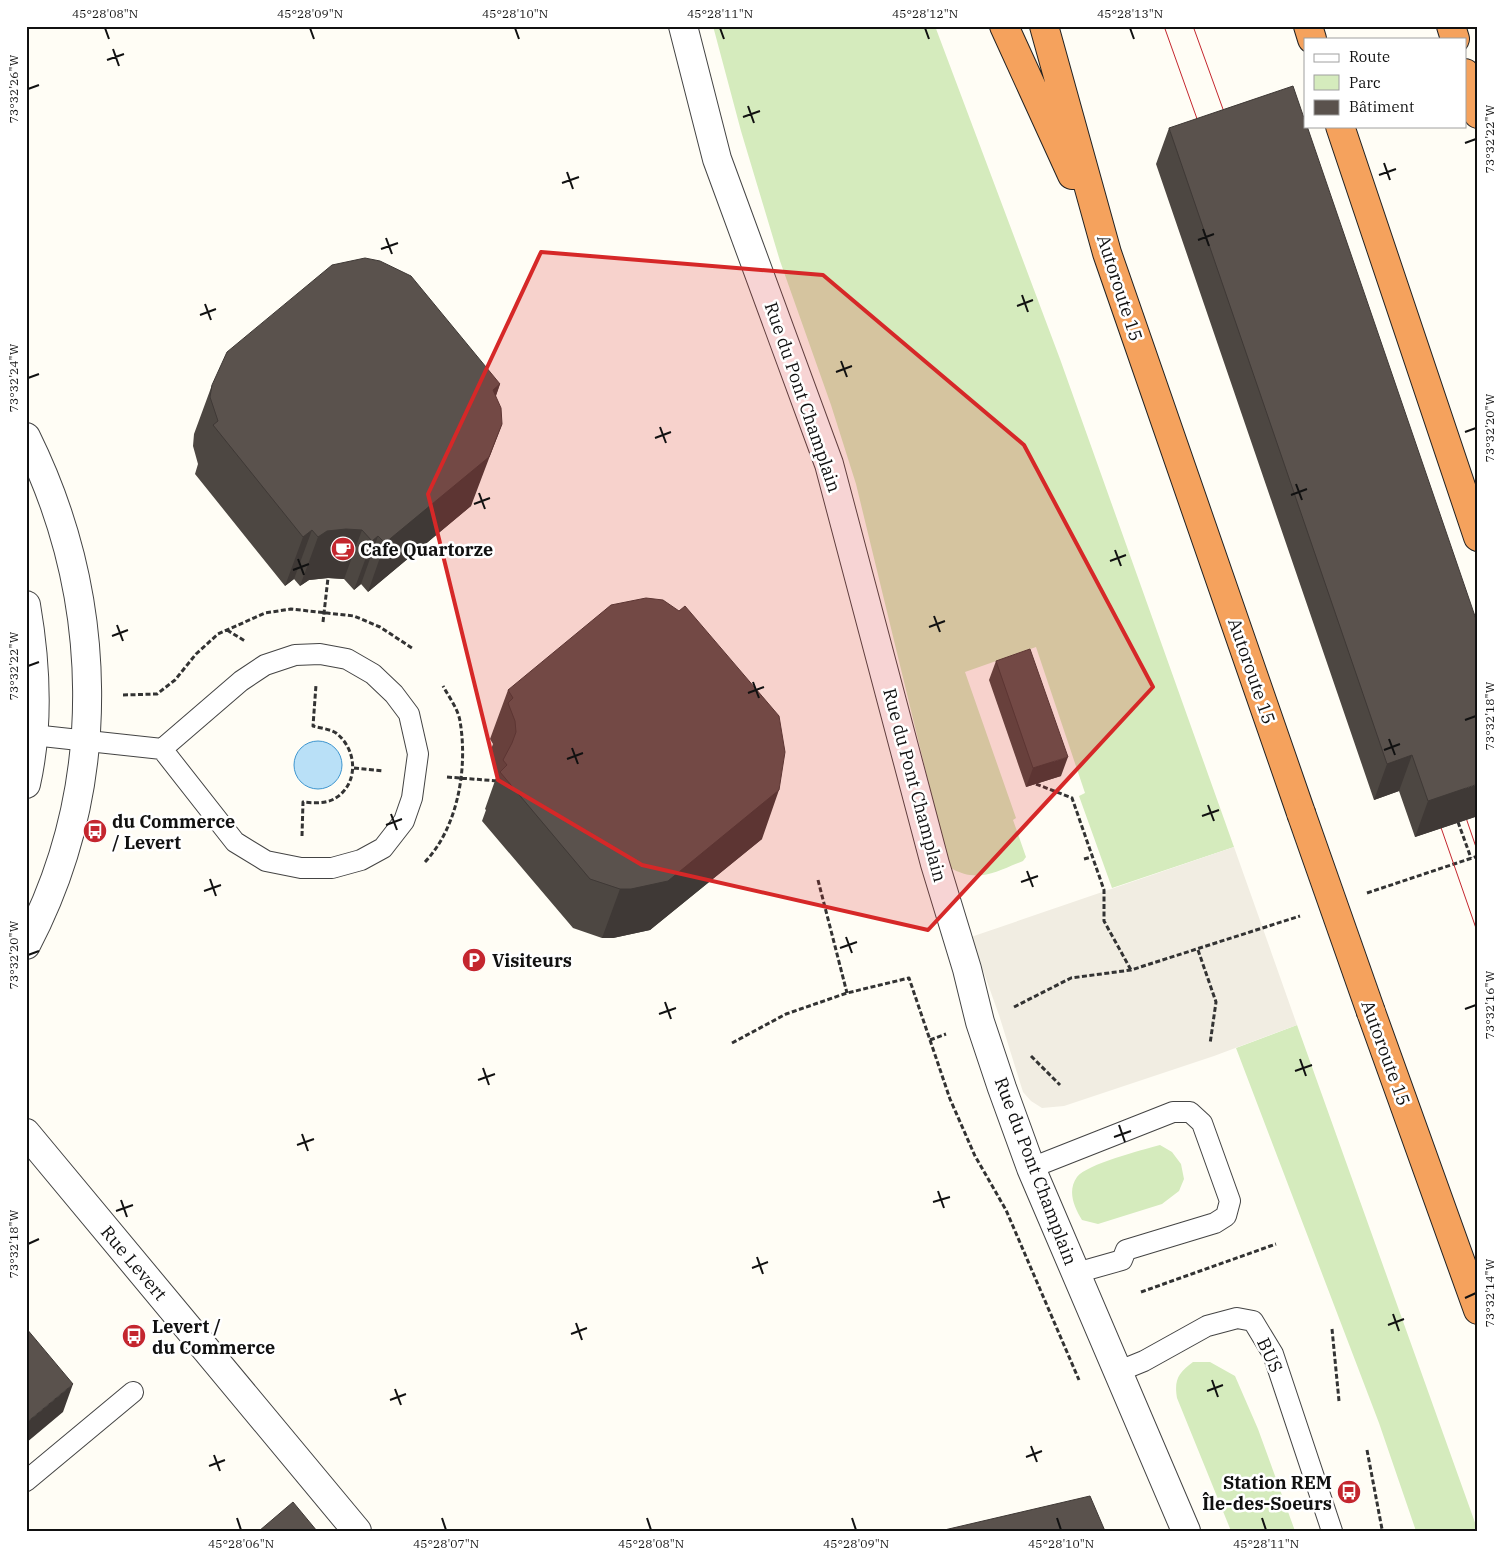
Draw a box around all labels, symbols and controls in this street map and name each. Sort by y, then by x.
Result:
text: 45°28'08"N [72,6,138,21]
text: 45°28'09"N [277,6,343,21]
text: 45°28'10"N [482,6,548,21]
text: 45°28'11"N [687,6,753,21]
text: 45°28'12"N [892,6,958,21]
text: 45°28'13"N [1097,6,1163,21]
legend [1304,38,1466,128]
text: Route [1349,47,1390,66]
text: 73°32'26"W [6,54,21,123]
text: Parc [1349,73,1381,92]
text: Bâtiment [1349,97,1414,116]
text: 73°32'22"W [1482,104,1497,173]
street label: Autoroute 15 [1092,232,1148,344]
street label: Rue du Pont Champlain [760,299,846,495]
text: 73°32'24"W [6,343,21,412]
text: 73°32'20"W [1482,393,1497,462]
cafe icon: Cafe Quartorze [330,536,356,562]
place label: Cafe Quartorze [360,538,493,561]
street label: Autoroute 15 [1223,615,1281,727]
text: 73°32'22"W [6,631,21,700]
text: 73°32'18"W [1482,681,1497,750]
street label: Rue du Pont Champlain [878,686,952,884]
place label: du Commerce / Levert [112,810,235,854]
bus stop icon: du Commerce / Levert [82,818,108,844]
text: 73°32'20"W [6,920,21,989]
parking icon: Visiteurs [461,947,487,973]
place label: Visiteurs [492,949,572,972]
text: 73°32'16"W [1482,970,1497,1039]
street label: Autoroute 15 [1356,997,1416,1109]
street label: Rue du Pont Champlain [989,1074,1083,1268]
text: 73°32'18"W [6,1209,21,1278]
street label: Rue Levert [96,1221,172,1305]
text: 73°32'14"W [1482,1258,1497,1327]
place label: Levert / du Commerce [152,1315,275,1359]
bus stop icon: Levert / du Commerce [121,1323,147,1349]
street label: BUS [1252,1334,1288,1376]
place label: Station REM Île-des-Soeurs [1202,1471,1332,1515]
bus stop icon: Station REM Île-des-Soeurs [1336,1479,1362,1505]
text: 45°28'06"N [208,1536,274,1551]
text: 45°28'07"N [413,1536,479,1551]
text: 45°28'08"N [618,1536,684,1551]
text: 45°28'09"N [823,1536,889,1551]
text: 45°28'10"N [1028,1536,1094,1551]
text: 45°28'11"N [1233,1536,1299,1551]

